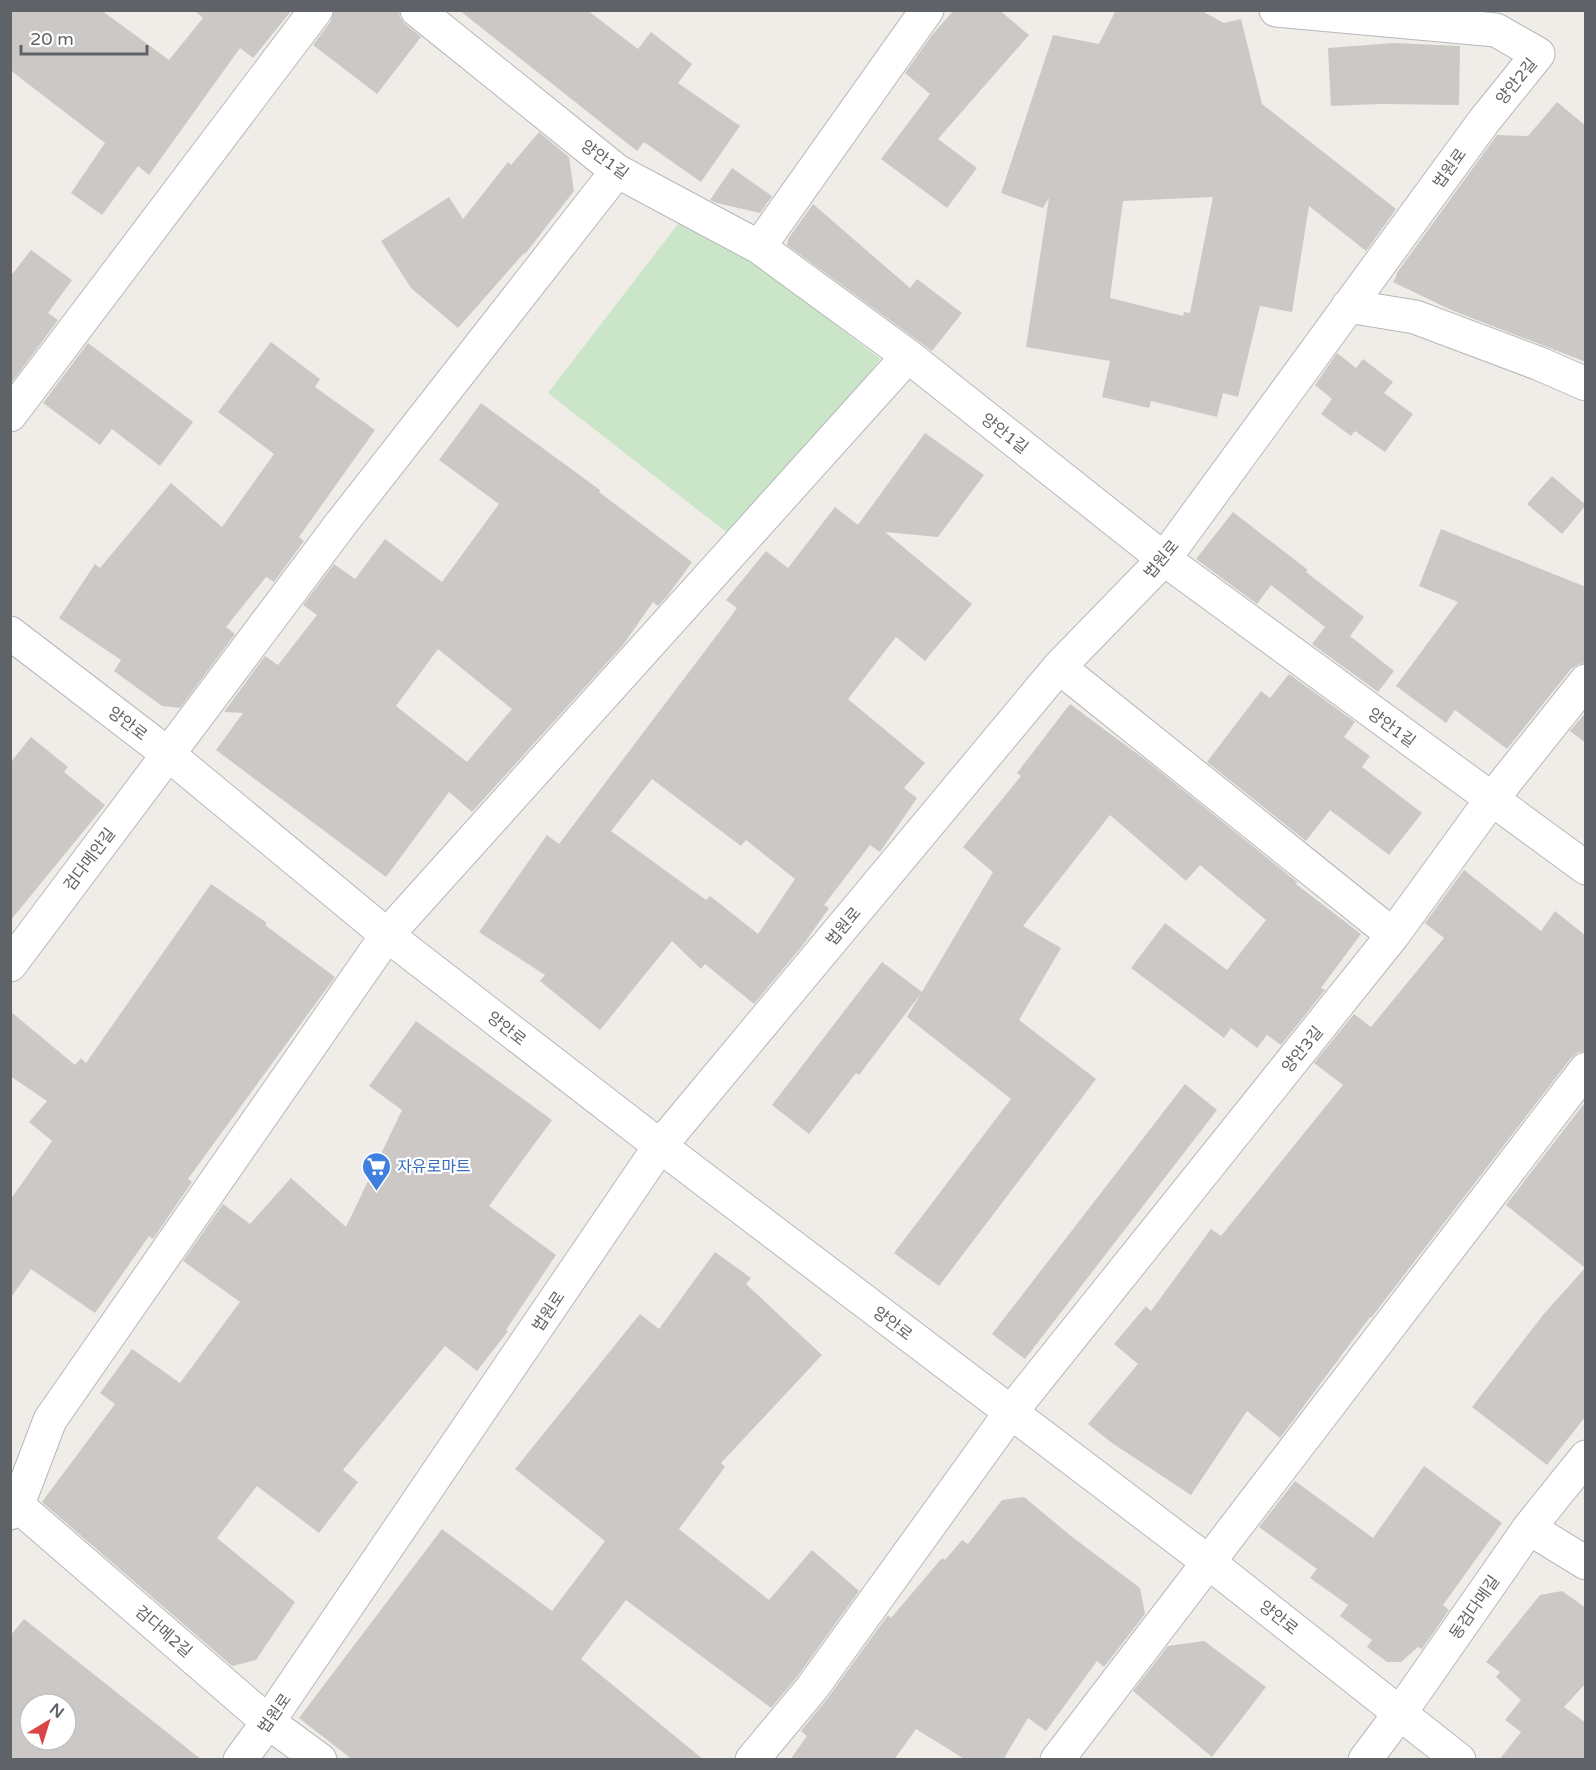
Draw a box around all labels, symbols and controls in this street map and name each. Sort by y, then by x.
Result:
scale bar [21,18,147,56]
text: 20 m [30,28,74,50]
street label: 양안2길 [1492,54,1542,109]
street label: 양안1길 [577,136,632,184]
street label: 법원로 [1429,145,1471,192]
street label: 양안1길 [977,409,1032,458]
street label: 법원로 [1140,536,1184,583]
street label: 양안로 [104,703,151,745]
street label: 양안1길 [1364,704,1419,752]
street label: 검다메안길 [60,824,120,895]
street label: 법원로 [822,903,866,950]
street label: 양안로 [483,1007,530,1050]
street label: 양안3길 [1278,1022,1328,1077]
supermarket icon: 자유로마트 [360,1150,392,1192]
place label: 자유로마트 [397,1157,471,1177]
street label: 법원로 [528,1287,570,1335]
street label: 양안로 [869,1303,916,1345]
street label: 동검다메길 [1446,1572,1504,1643]
street label: 양안로 [1255,1596,1302,1639]
street label: 검다메2길 [131,1602,196,1662]
street label: 법원로 [254,1690,296,1737]
north arrow [18,1692,78,1752]
text: N [45,1699,68,1723]

